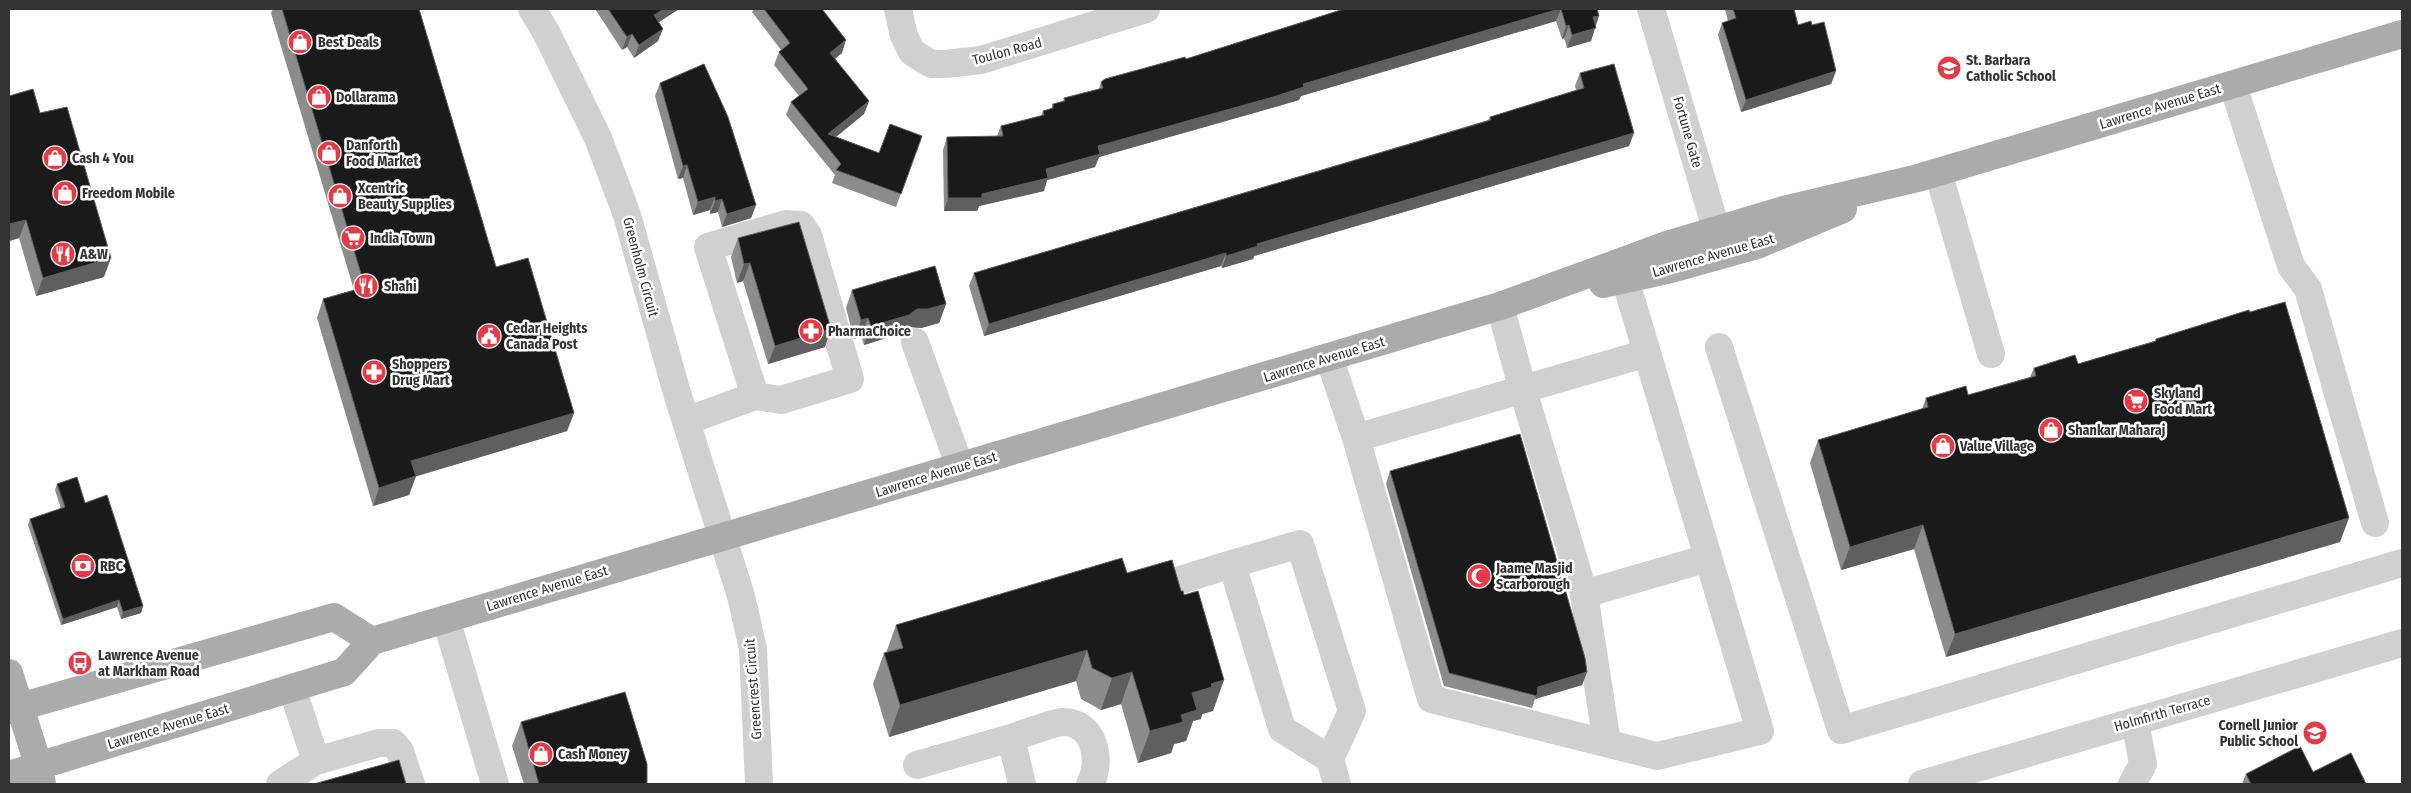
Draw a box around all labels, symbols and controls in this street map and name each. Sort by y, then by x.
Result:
shop icon: Best Deals [287,29,313,55]
place label: Best Deals [318,34,379,51]
street label: Toulon Road [971,34,1044,69]
place label: St. Barbara Catholic School [1966,52,2056,85]
school or university icon: St. Barbara Catholic School [1936,55,1962,81]
street label: Lawrence Avenue East [2097,80,2223,133]
shop icon: Dollarama [306,84,332,110]
place label: Dollarama [336,89,396,106]
street label: Fortune Gate [1669,94,1706,170]
place label: Danforth Food Market [346,137,419,170]
shop icon: Danforth Food Market [316,140,342,166]
shop icon: Cash 4 You [42,145,68,171]
place label: Cash 4 You [72,150,134,167]
shop icon: Freedom Mobile [52,180,78,206]
place label: Xcentric Beauty Supplies [357,180,452,213]
shop icon: Xcentric Beauty Supplies [327,183,353,209]
place label: Freedom Mobile [82,185,175,202]
street label: Greenholm Circuit [619,215,662,319]
supermarket icon: India Town [340,225,366,251]
place label: India Town [370,230,433,247]
street label: Lawrence Avenue East [1650,230,1776,281]
restaurant icon: A&W [50,241,76,267]
place label: A&W [79,246,108,263]
restaurant icon: Shahi [353,273,379,299]
place label: Shahi [384,278,417,295]
pharmacy icon: PharmaChoice [798,318,824,344]
place label: Cedar Heights Canada Post [506,320,587,353]
public building icon: Cedar Heights Canada Post [476,323,502,349]
place label: PharmaChoice [828,323,911,340]
street label: Lawrence Avenue East [1261,333,1387,386]
place label: Shoppers Drug Mart [392,356,451,389]
pharmacy icon: Shoppers Drug Mart [361,359,387,385]
place label: Skyland Food Mart [2154,385,2213,418]
supermarket icon: Skyland Food Mart [2123,388,2149,414]
shop icon: Shankar Maharaj [2038,417,2064,443]
place label: Shankar Maharaj [2068,422,2166,439]
shop icon: Value Village [1930,433,1956,459]
place label: Value Village [1959,438,2034,455]
street label: Lawrence Avenue East [873,448,999,501]
bank icon: RBC [70,553,96,579]
place label: RBC [100,558,124,575]
place label: Jaame Masjid Scarborough [1495,560,1573,593]
street label: Lawrence Avenue East [484,562,610,615]
mosque icon: Jaame Masjid Scarborough [1466,563,1492,589]
street label: Greencrest Circuit [741,637,766,740]
place label: Lawrence Avenue at Markham Road [98,647,200,680]
bus stop icon: Lawrence Avenue at Markham Road [67,650,93,676]
street label: Holmfirth Terrace [2112,692,2212,735]
street label: Lawrence Avenue East [105,700,231,753]
place label: Cornell Junior Public School [2218,717,2299,750]
school or university icon: Cornell Junior Public School [2302,720,2328,746]
shop icon: Cash Money [528,741,554,767]
place label: Cash Money [558,746,627,763]

